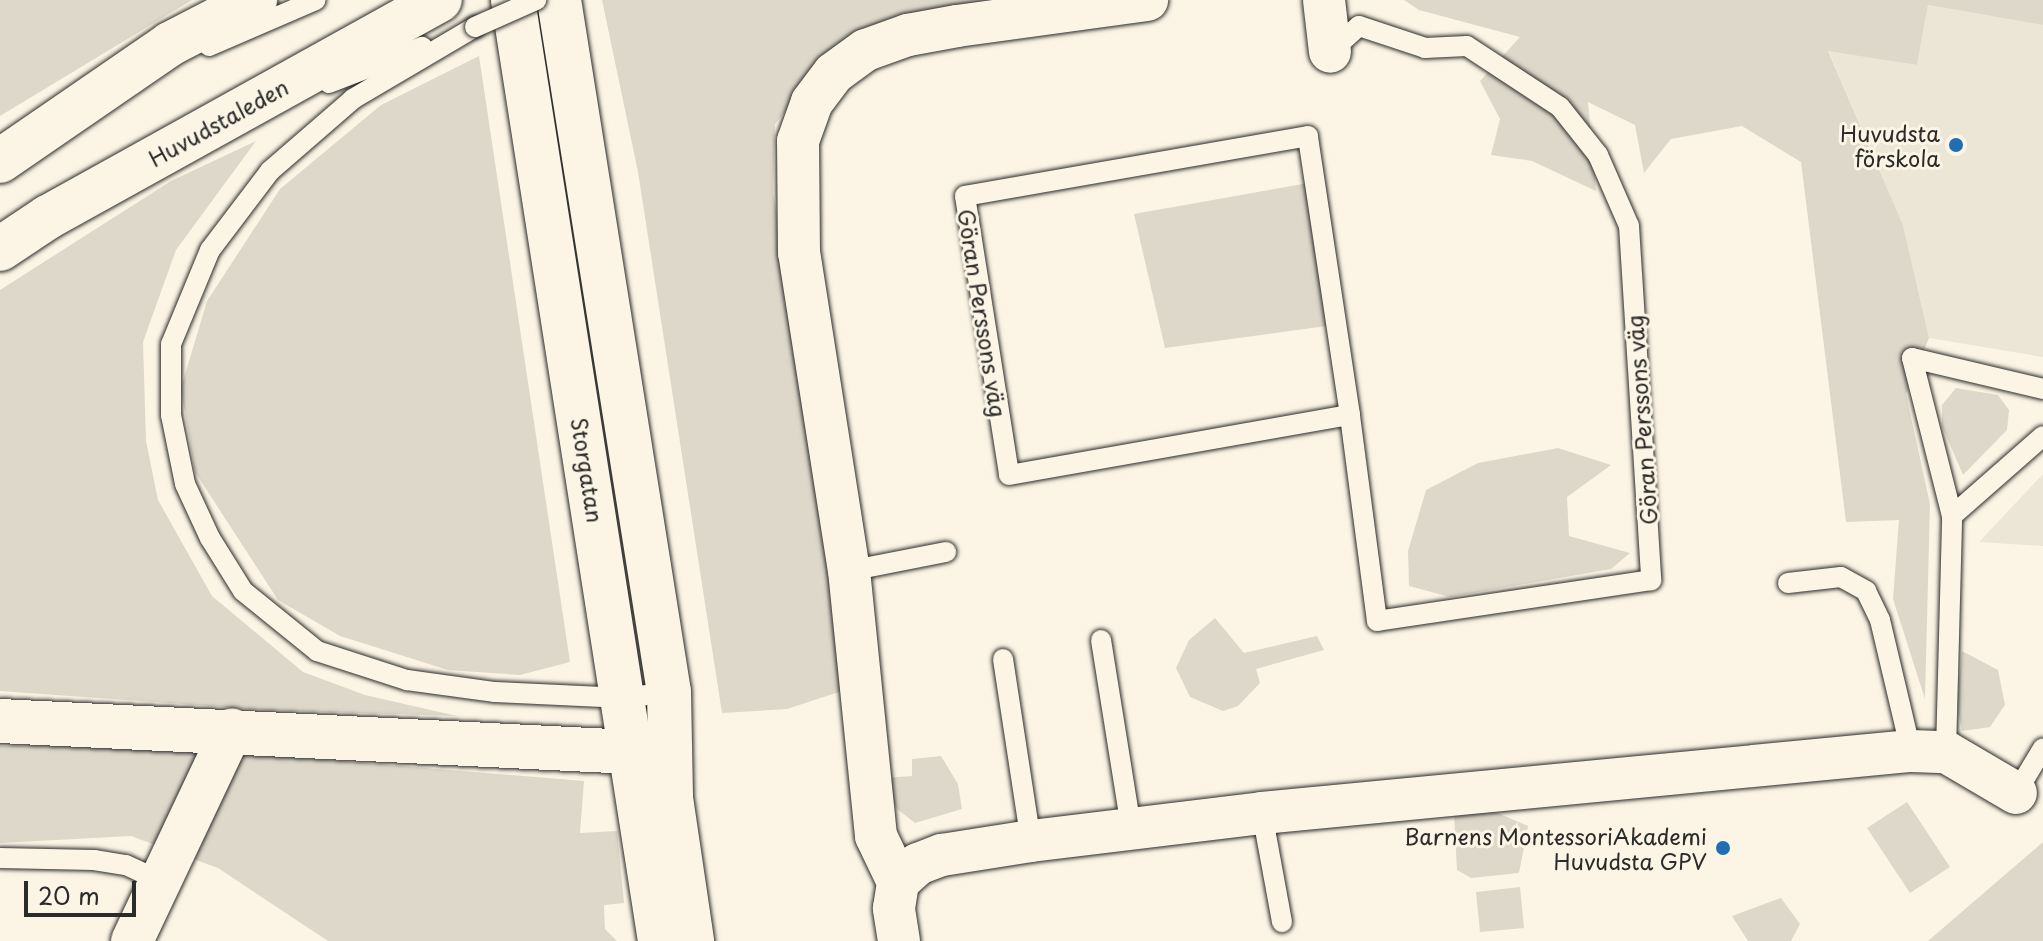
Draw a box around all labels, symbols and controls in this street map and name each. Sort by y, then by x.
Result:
street label: Huvudstaleden [144,73,292,171]
place label: Huvudsta förskola [1840,119,1940,170]
marker: Huvudsta förskola [1947,136,1965,154]
street label: Göran Perssons väg [954,208,1012,418]
street label: Göran Perssons väg [1621,315,1661,525]
street label: Storgatan [567,416,609,524]
place label: Barnens MontessoriAkademi Huvudsta GPV [1403,822,1707,874]
marker: Barnens MontessoriAkademi Huvudsta GPV [1714,839,1732,857]
scale bar [28,865,140,915]
text: 20 m [38,877,100,913]

